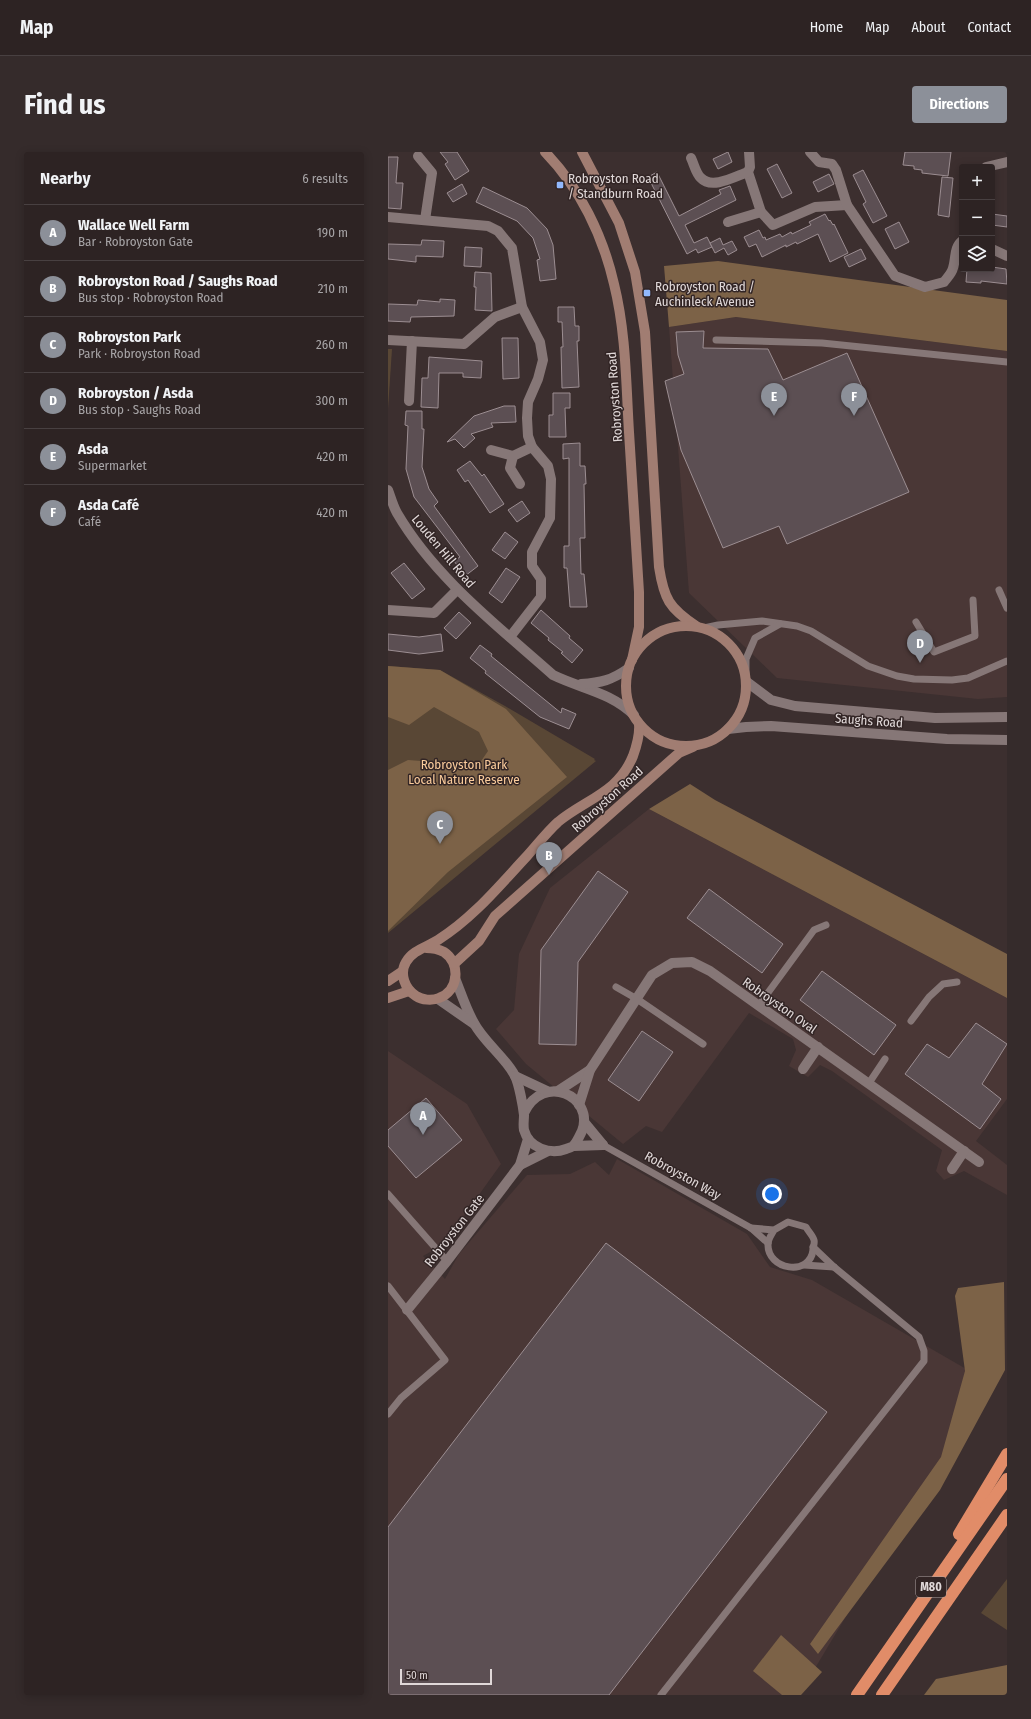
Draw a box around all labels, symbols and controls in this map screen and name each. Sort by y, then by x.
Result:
text: Map [20,16,53,39]
text: Home [810,19,843,36]
text: Map [865,19,889,36]
text: About [911,19,946,36]
text: Contact [968,19,1011,36]
button: Directions [912,86,1007,123]
text: Find us [24,88,106,121]
map controls [959,164,995,272]
button: + [959,164,995,200]
text: Nearby [40,168,91,189]
text: 6 results [302,171,348,186]
place label: Robroyston Road / Standburn Road [568,171,663,201]
marker: Robroyston Road / Standburn Road [555,180,565,190]
button: − [959,200,995,236]
text: Wallace Well Farm [78,216,189,234]
text: A [49,225,57,240]
text: 190 m [317,225,348,240]
text: Bar · Robroyston Gate [78,234,193,249]
button: layers [959,236,995,272]
text: Robroyston Road / Saughs Road [78,272,278,290]
place label: Robroyston Road / Auchinleck Avenue [655,279,755,309]
text: B [49,281,57,296]
text: 210 m [318,281,348,296]
marker: Robroyston Road / Auchinleck Avenue [642,288,652,298]
text: Bus stop · Robroyston Road [78,290,223,305]
text: Robroyston Park [78,328,181,346]
text: C [50,337,56,352]
text: 260 m [316,337,348,352]
text: Park · Robroyston Road [78,346,201,361]
street label: Robroyston Road [604,351,625,443]
pin: E [761,383,787,416]
pin: F [841,383,867,416]
text: Robroyston / Asda [78,384,193,402]
text: D [49,393,57,408]
text: 300 m [316,393,348,408]
text: Bus stop · Saughs Road [78,402,201,417]
text: Asda [78,440,108,458]
text: E [50,449,56,464]
text: 420 m [316,449,348,464]
text: Supermarket [78,458,147,473]
text: Asda Café [78,496,139,514]
text: F [50,505,56,520]
text: 420 m [316,505,348,520]
street label: Louden Hill Road [409,512,478,591]
text: Café [78,514,101,529]
pin: D [907,630,933,663]
street label: Saughs Road [834,711,903,730]
park label: Robroyston Park Local Nature Reserve [408,757,520,787]
street label: Robroyston Road [569,763,646,835]
pin: C [427,811,453,844]
pin: B [536,842,562,875]
street label: Robroyston Oval [740,974,820,1037]
pin: A [410,1102,436,1135]
street label: Robroyston Way [642,1148,724,1203]
your location [762,1184,782,1204]
street label: Robroyston Gate [421,1191,487,1270]
road number: M80 [916,1577,946,1597]
scale bar [400,1667,492,1686]
text: 50 m [406,1669,428,1682]

